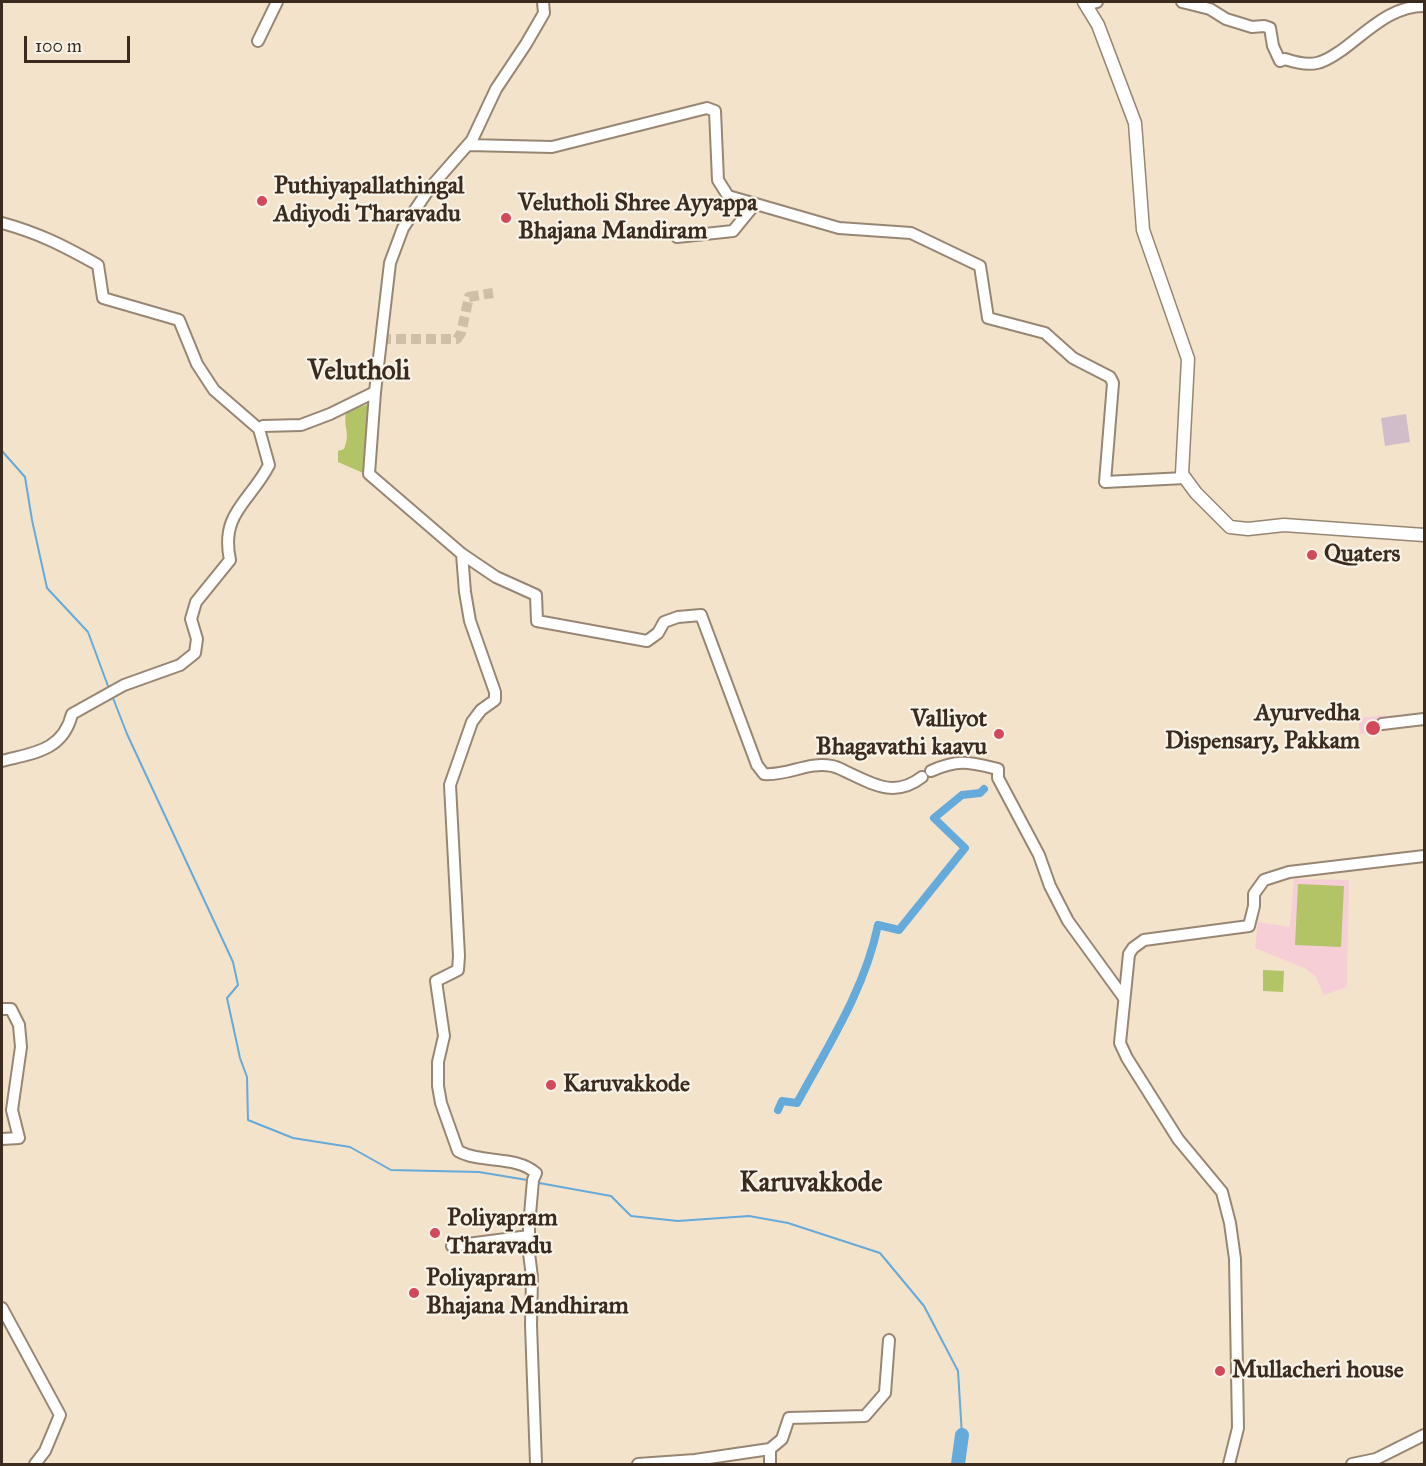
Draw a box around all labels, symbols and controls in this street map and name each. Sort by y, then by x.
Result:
scale bar [27,24,134,62]
text: 100 m [35,35,82,57]
place label: Puthiyapallathingal Adiyodi Tharavadu [274,173,464,229]
place label: Velutholi Shree Ayyappa Bhajana Mandiram [518,190,757,246]
marker: Puthiyapallathingal Adiyodi Tharavadu [255,194,269,208]
marker: Velutholi Shree Ayyappa Bhajana Mandiram [499,211,513,225]
district label: Velutholi [308,356,410,388]
place label: Quaters [1324,541,1400,569]
marker: Quaters [1305,548,1319,562]
place label: Ayurvedha Dispensary, Pakkam [1165,700,1360,756]
place label: Valliyot Bhagavathi kaavu [816,706,987,762]
marker: Ayurvedha Dispensary, Pakkam [1364,719,1382,737]
marker: Valliyot Bhagavathi kaavu [992,727,1006,741]
place label: Karuvakkode [563,1071,690,1099]
marker: Karuvakkode [544,1078,558,1092]
district label: Karuvakkode [740,1168,882,1200]
place label: Poliyapram Tharavadu [447,1205,558,1261]
marker: Poliyapram Tharavadu [428,1226,442,1240]
place label: Poliyapram Bhajana Mandhiram [426,1265,629,1321]
marker: Poliyapram Bhajana Mandhiram [407,1286,421,1300]
place label: Mullacheri house [1232,1357,1404,1385]
marker: Mullacheri house [1213,1364,1227,1378]

